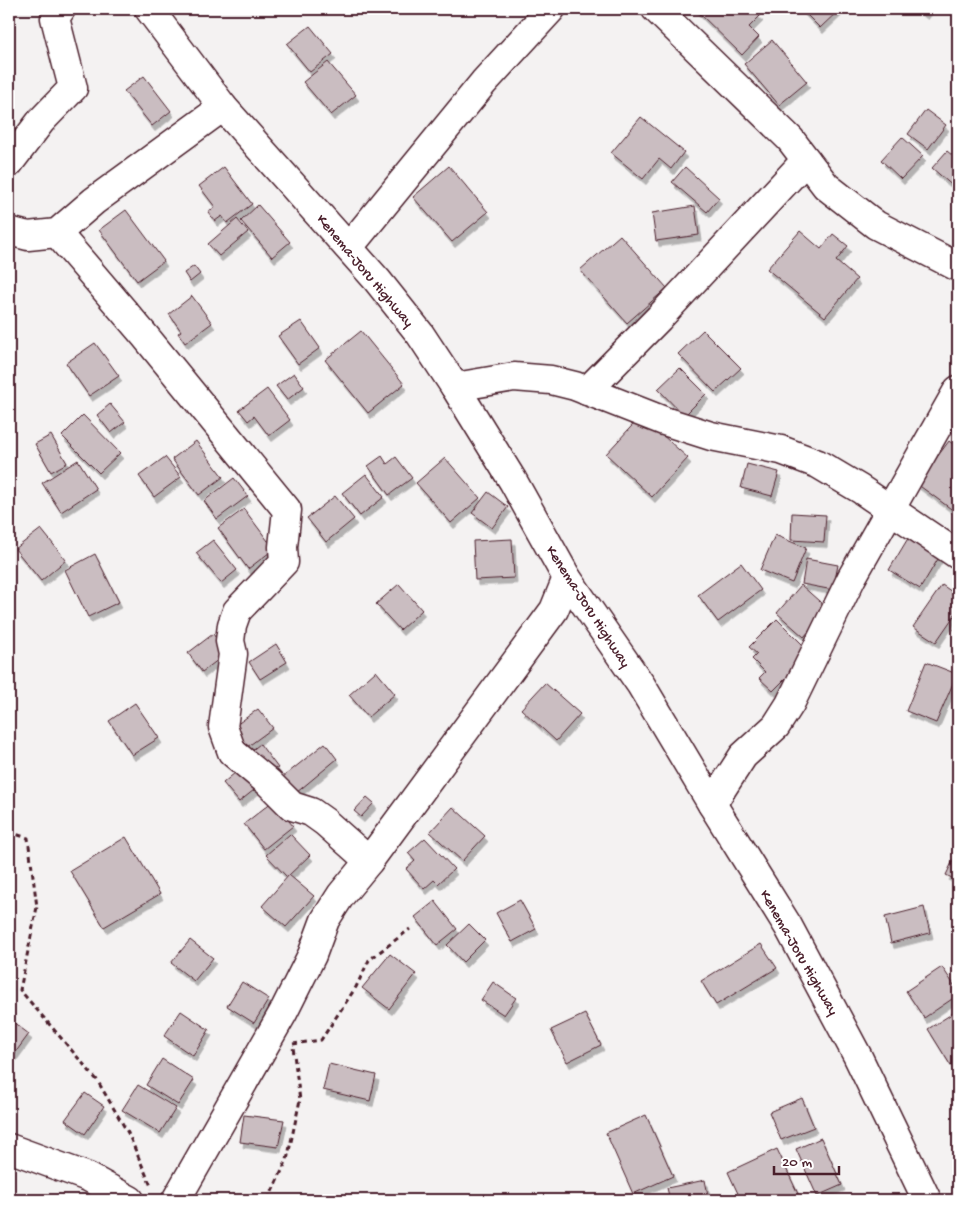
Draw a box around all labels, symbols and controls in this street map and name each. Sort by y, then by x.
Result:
street label: Kenema-Joru Highway [312,211,417,332]
street label: Kenema-Joru Highway [541,543,634,672]
street label: Kenema-Joru Highway [755,887,842,1019]
scale bar [774,1144,840,1176]
text: 20 m [782,1154,812,1172]

